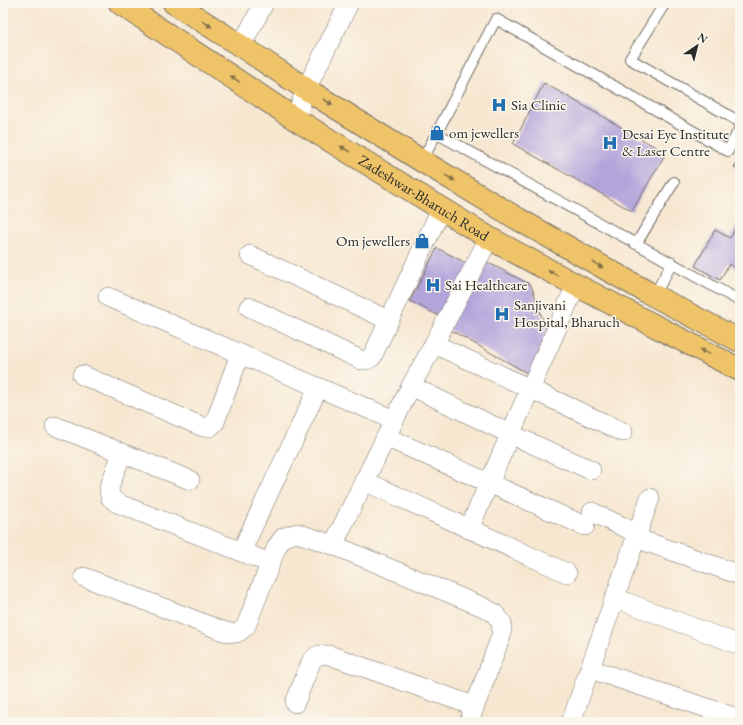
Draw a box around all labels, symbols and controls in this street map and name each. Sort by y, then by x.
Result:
one-way arrow [202,20,212,28]
north arrow [677,26,717,66]
text: N [695,30,710,46]
one-way arrow [230,75,240,83]
place label: Sia Clinic [511,95,566,114]
hospital icon: Sia Clinic [490,96,508,114]
one-way arrow [323,98,333,106]
place label: om jewellers [449,123,519,142]
shop icon: om jewellers [428,124,446,142]
place label: Desai Eye Institute & Laser Centre [622,124,729,160]
hospital icon: Desai Eye Institute & Laser Centre [601,134,619,152]
one-way arrow [339,146,350,153]
street label: Zadeshwar-Bharuch Road [355,150,493,245]
one-way arrow [444,175,456,182]
place label: Om jewellers [336,231,410,250]
shop icon: Om jewellers [413,232,431,250]
one-way arrow [593,262,604,268]
one-way arrow [547,269,559,276]
place label: Sai Healthcare [445,275,528,294]
hospital icon: Sai Healthcare [424,276,442,294]
place label: Sanjivani Hospital, Bharuch [514,295,620,331]
hospital icon: Sanjivani Hospital, Bharuch [493,305,511,323]
one-way arrow [700,349,711,355]

